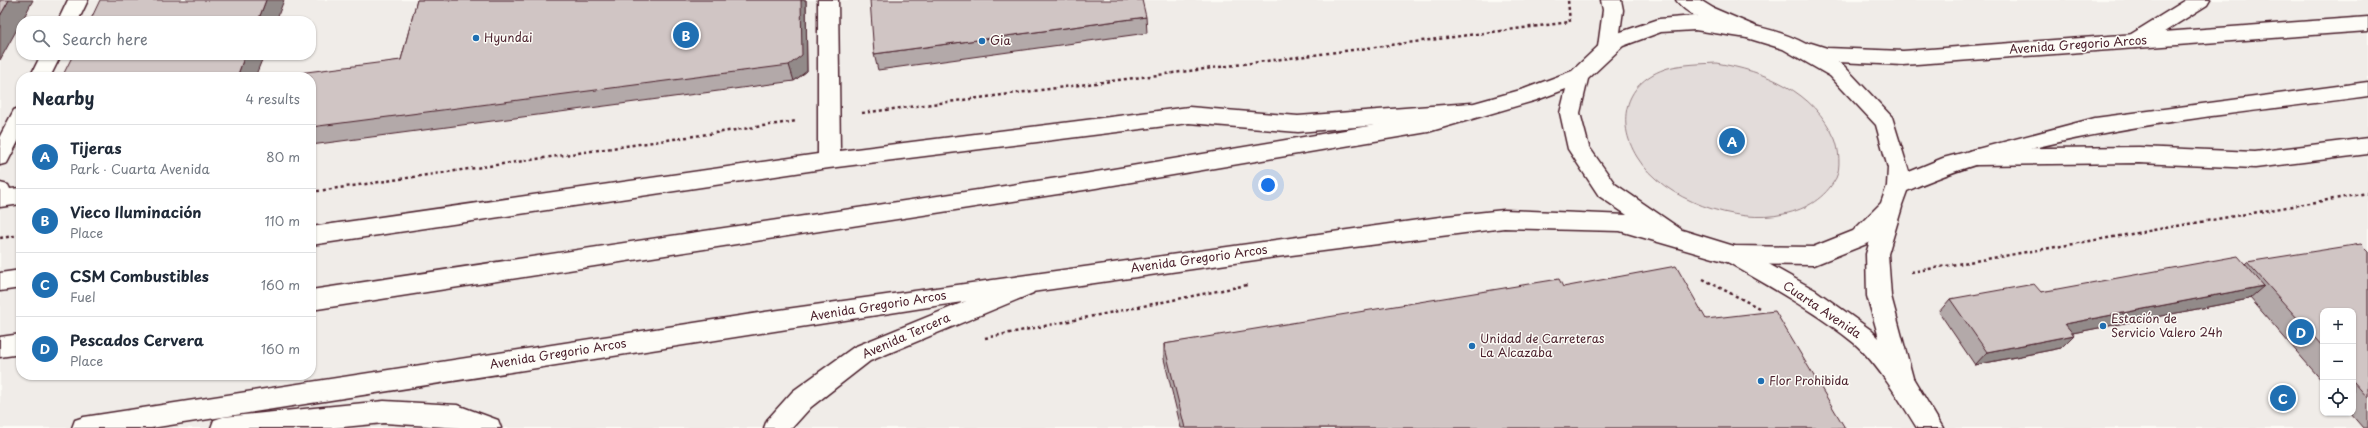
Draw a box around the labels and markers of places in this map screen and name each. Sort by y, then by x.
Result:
pin: B [673,20,699,50]
place label: Hyundai [484,28,533,46]
place label: Gia [990,31,1011,49]
marker: Hyundai [471,33,481,43]
marker: Gia [977,36,987,46]
pin: A [1719,126,1745,156]
place label: Estación de Servicio Valero 24h [2111,309,2223,341]
pin: D [2288,317,2314,347]
marker: Estación de Servicio Valero 24h [2098,321,2108,331]
place label: Unidad de Carreteras La Alcazaba [1480,329,1605,361]
marker: Unidad de Carreteras La Alcazaba [1467,341,1477,351]
place label: Flor Prohibida [1769,371,1849,389]
marker: Flor Prohibida [1756,376,1766,386]
pin: C [2270,383,2296,413]

